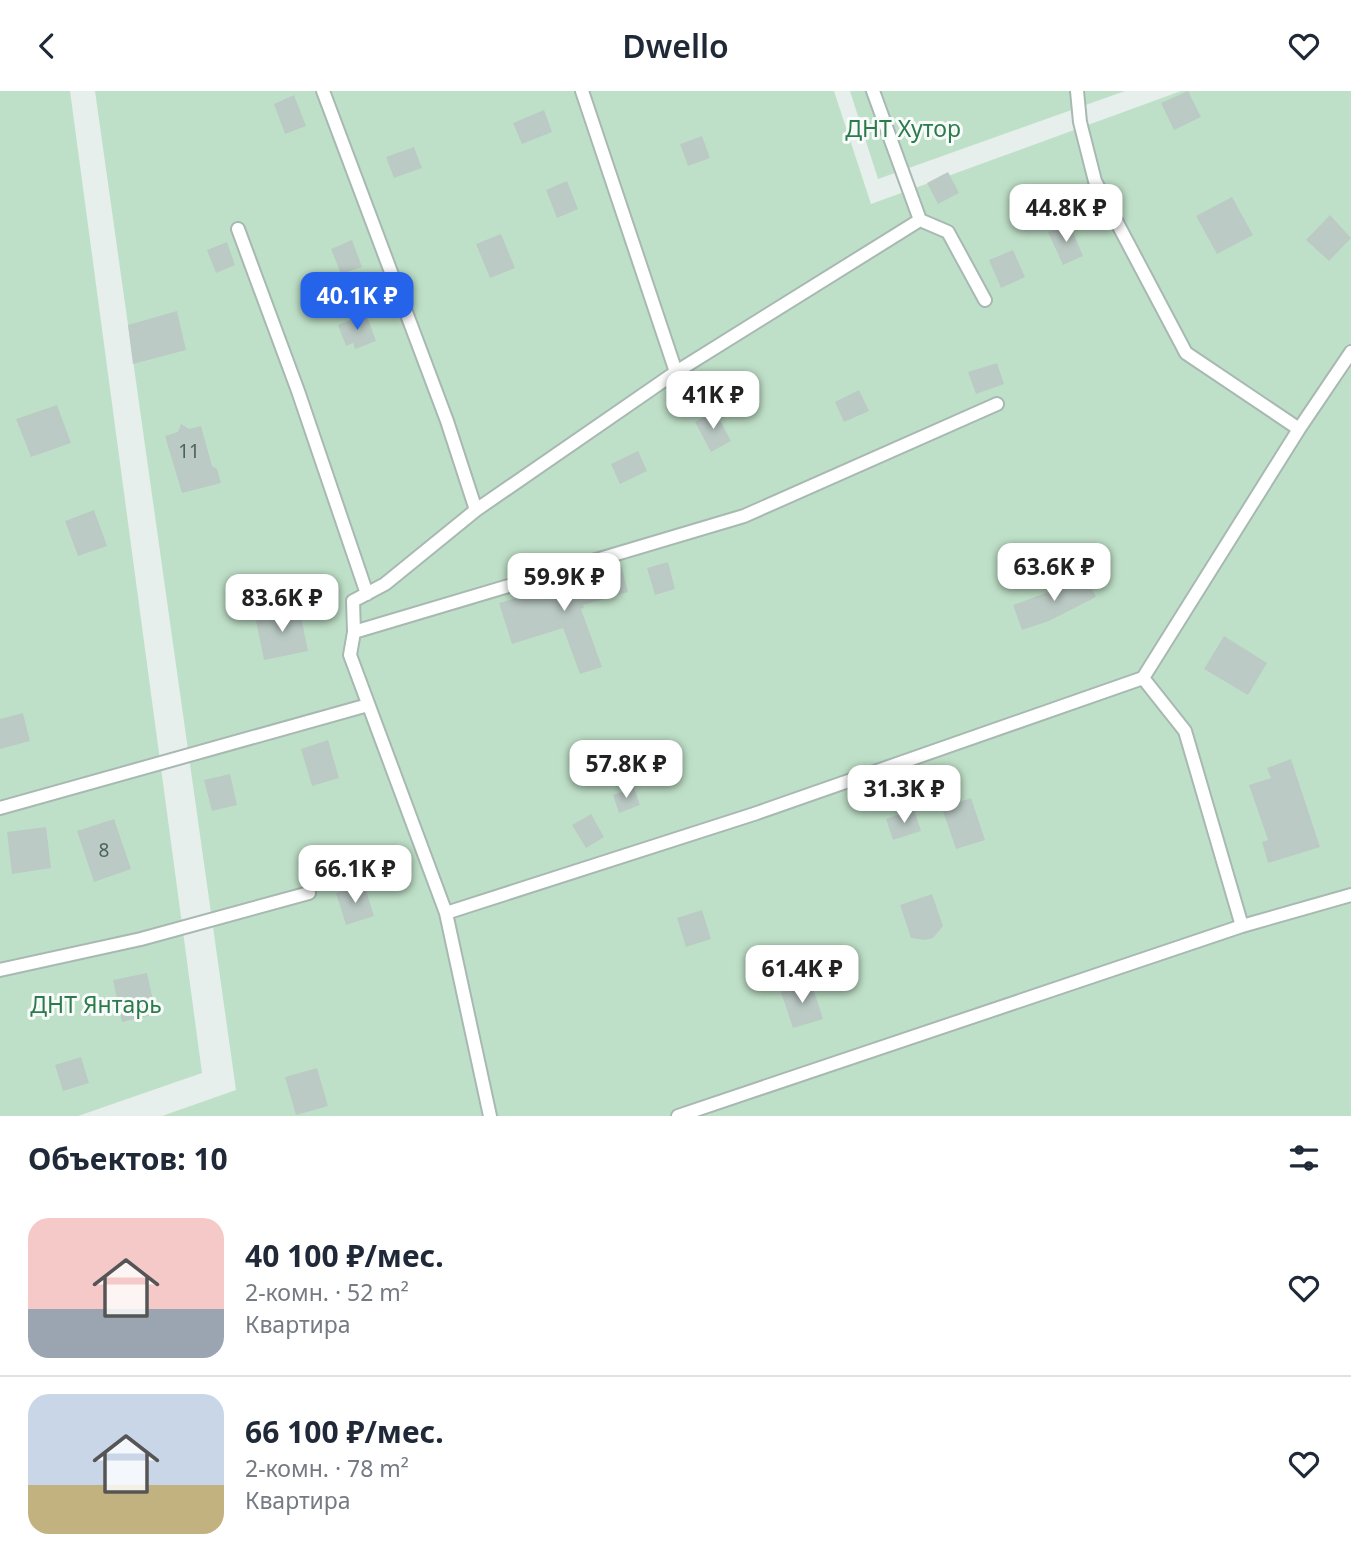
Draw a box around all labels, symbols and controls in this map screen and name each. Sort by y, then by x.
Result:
text: Dwello [622,24,729,67]
icon: back [28,27,66,65]
icon: heart [1285,27,1323,65]
park label: ДНТ Хутор [845,112,961,144]
pin: 44.8K ₽ [1001,185,1131,244]
text: 44.8K ₽ [1026,191,1106,223]
pin: 40.1K ₽ [292,273,422,332]
text: 40.1K ₽ [317,279,397,311]
pin: 41K ₽ [664,371,762,431]
text: 41K ₽ [682,378,744,410]
house number: 11 [178,438,200,464]
pin: 63.6K ₽ [989,543,1119,603]
text: 63.6K ₽ [1014,550,1094,582]
pin: 59.9K ₽ [499,553,629,613]
text: 59.9K ₽ [524,560,604,592]
pin: 83.6K ₽ [217,575,347,634]
text: 83.6K ₽ [242,581,322,613]
pin: 57.8K ₽ [561,741,691,800]
text: 57.8K ₽ [586,747,666,779]
pin: 31.3K ₽ [839,765,969,825]
text: 31.3K ₽ [864,772,944,804]
house number: 8 [99,837,109,863]
pin: 66.1K ₽ [290,845,420,905]
text: 66.1K ₽ [315,852,395,884]
pin: 61.4K ₽ [737,946,867,1005]
text: 61.4K ₽ [762,952,842,984]
park label: ДНТ Янтарь [30,988,162,1020]
text: Объектов: 10 [28,1138,228,1179]
icon: filters [1285,1139,1323,1177]
text: 40 100 ₽/мес. [245,1235,444,1276]
icon: home [84,1246,168,1330]
icon: heart [1285,1269,1323,1307]
text: 2-комн. · 52 m² [245,1276,409,1308]
text: Квартира [245,1308,351,1340]
text: 66 100 ₽/мес. [245,1411,444,1452]
icon: home [84,1422,168,1506]
icon: heart [1285,1445,1323,1483]
text: 2-комн. · 78 m² [245,1452,409,1484]
text: Квартира [245,1484,351,1516]

